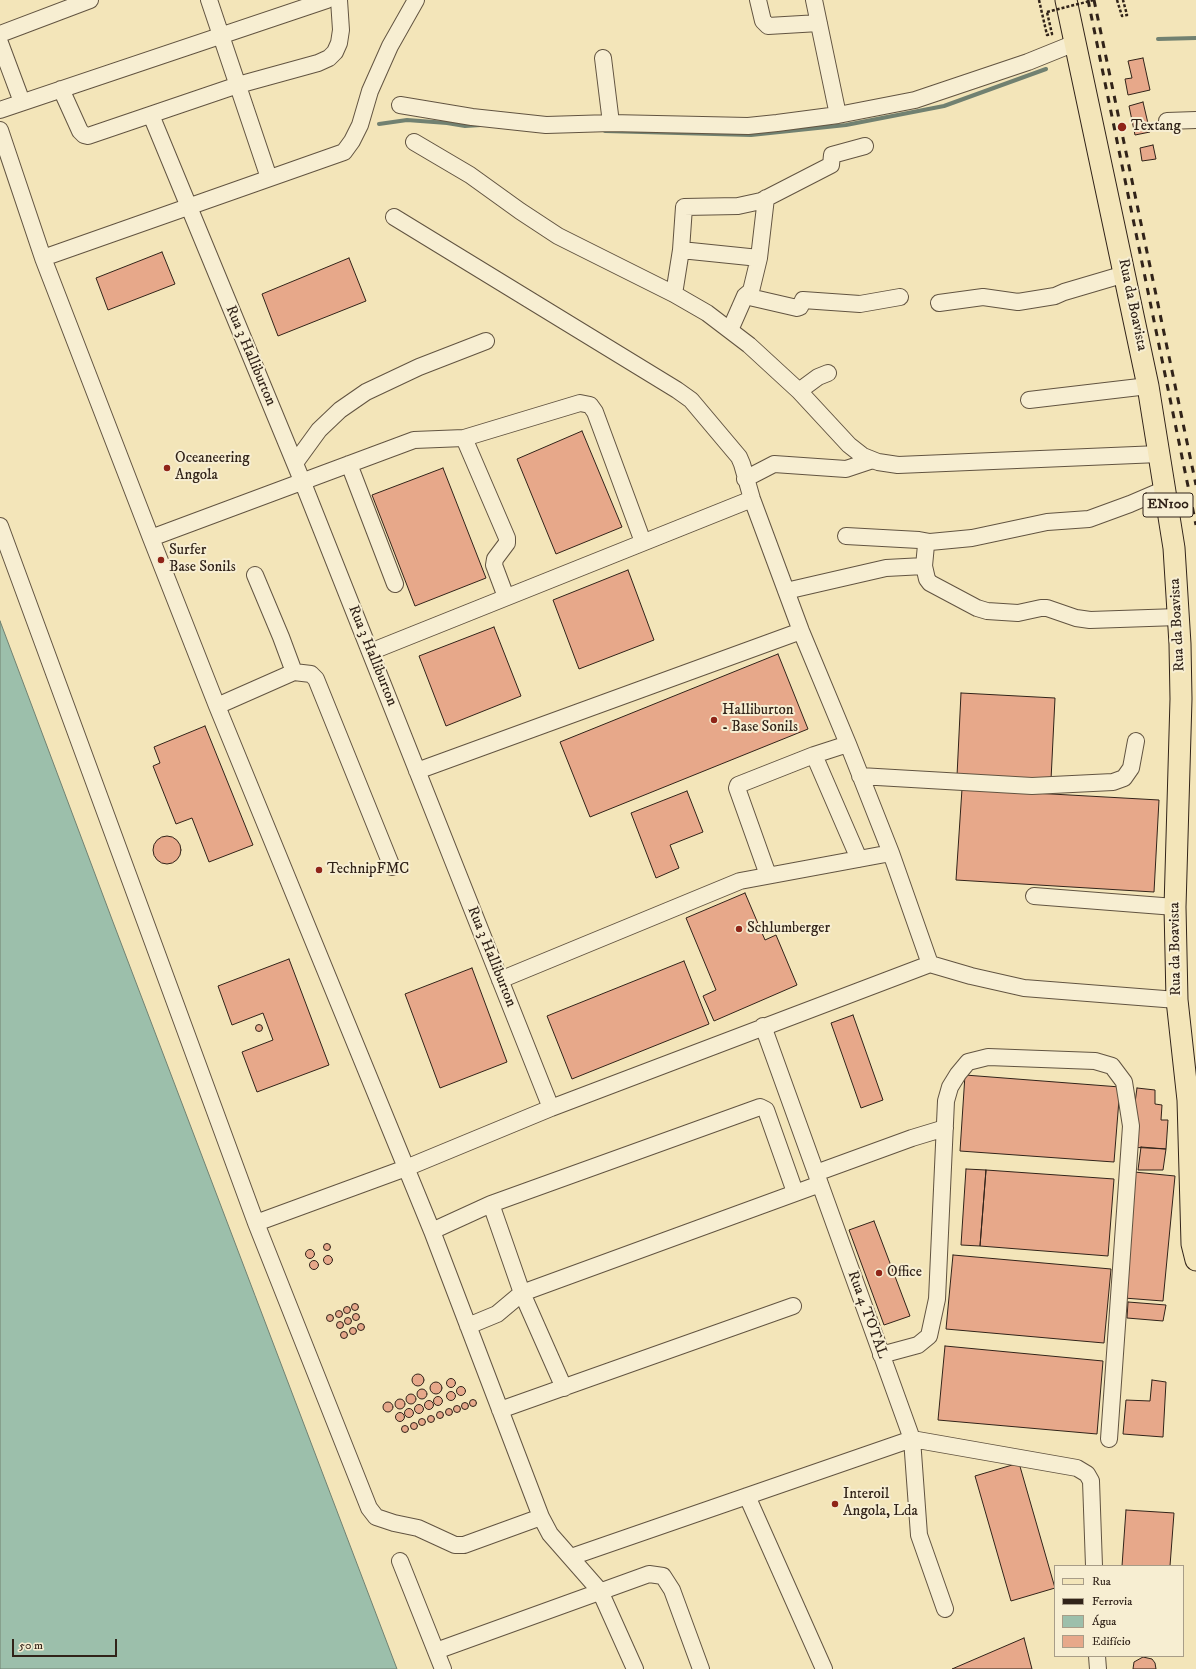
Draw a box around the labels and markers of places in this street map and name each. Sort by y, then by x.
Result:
place label: Textang [1131,118,1181,136]
marker: Textang [1116,121,1128,133]
place label: Oceaneering Angola [175,450,249,485]
marker: Oceaneering Angola [162,463,172,473]
place label: Surfer Base Sonils [169,542,236,577]
marker: Surfer Base Sonils [156,555,166,565]
place label: Halliburton - Base Sonils [722,702,798,737]
marker: Halliburton - Base Sonils [709,715,719,725]
place label: TechnipFMC [327,861,409,879]
marker: TechnipFMC [314,865,324,875]
place label: Schlumberger [747,920,830,938]
marker: Schlumberger [734,924,744,934]
place label: Office [887,1264,922,1282]
marker: Office [874,1268,884,1278]
place label: Interoil Angola, Lda [843,1486,918,1521]
marker: Interoil Angola, Lda [830,1499,840,1509]

